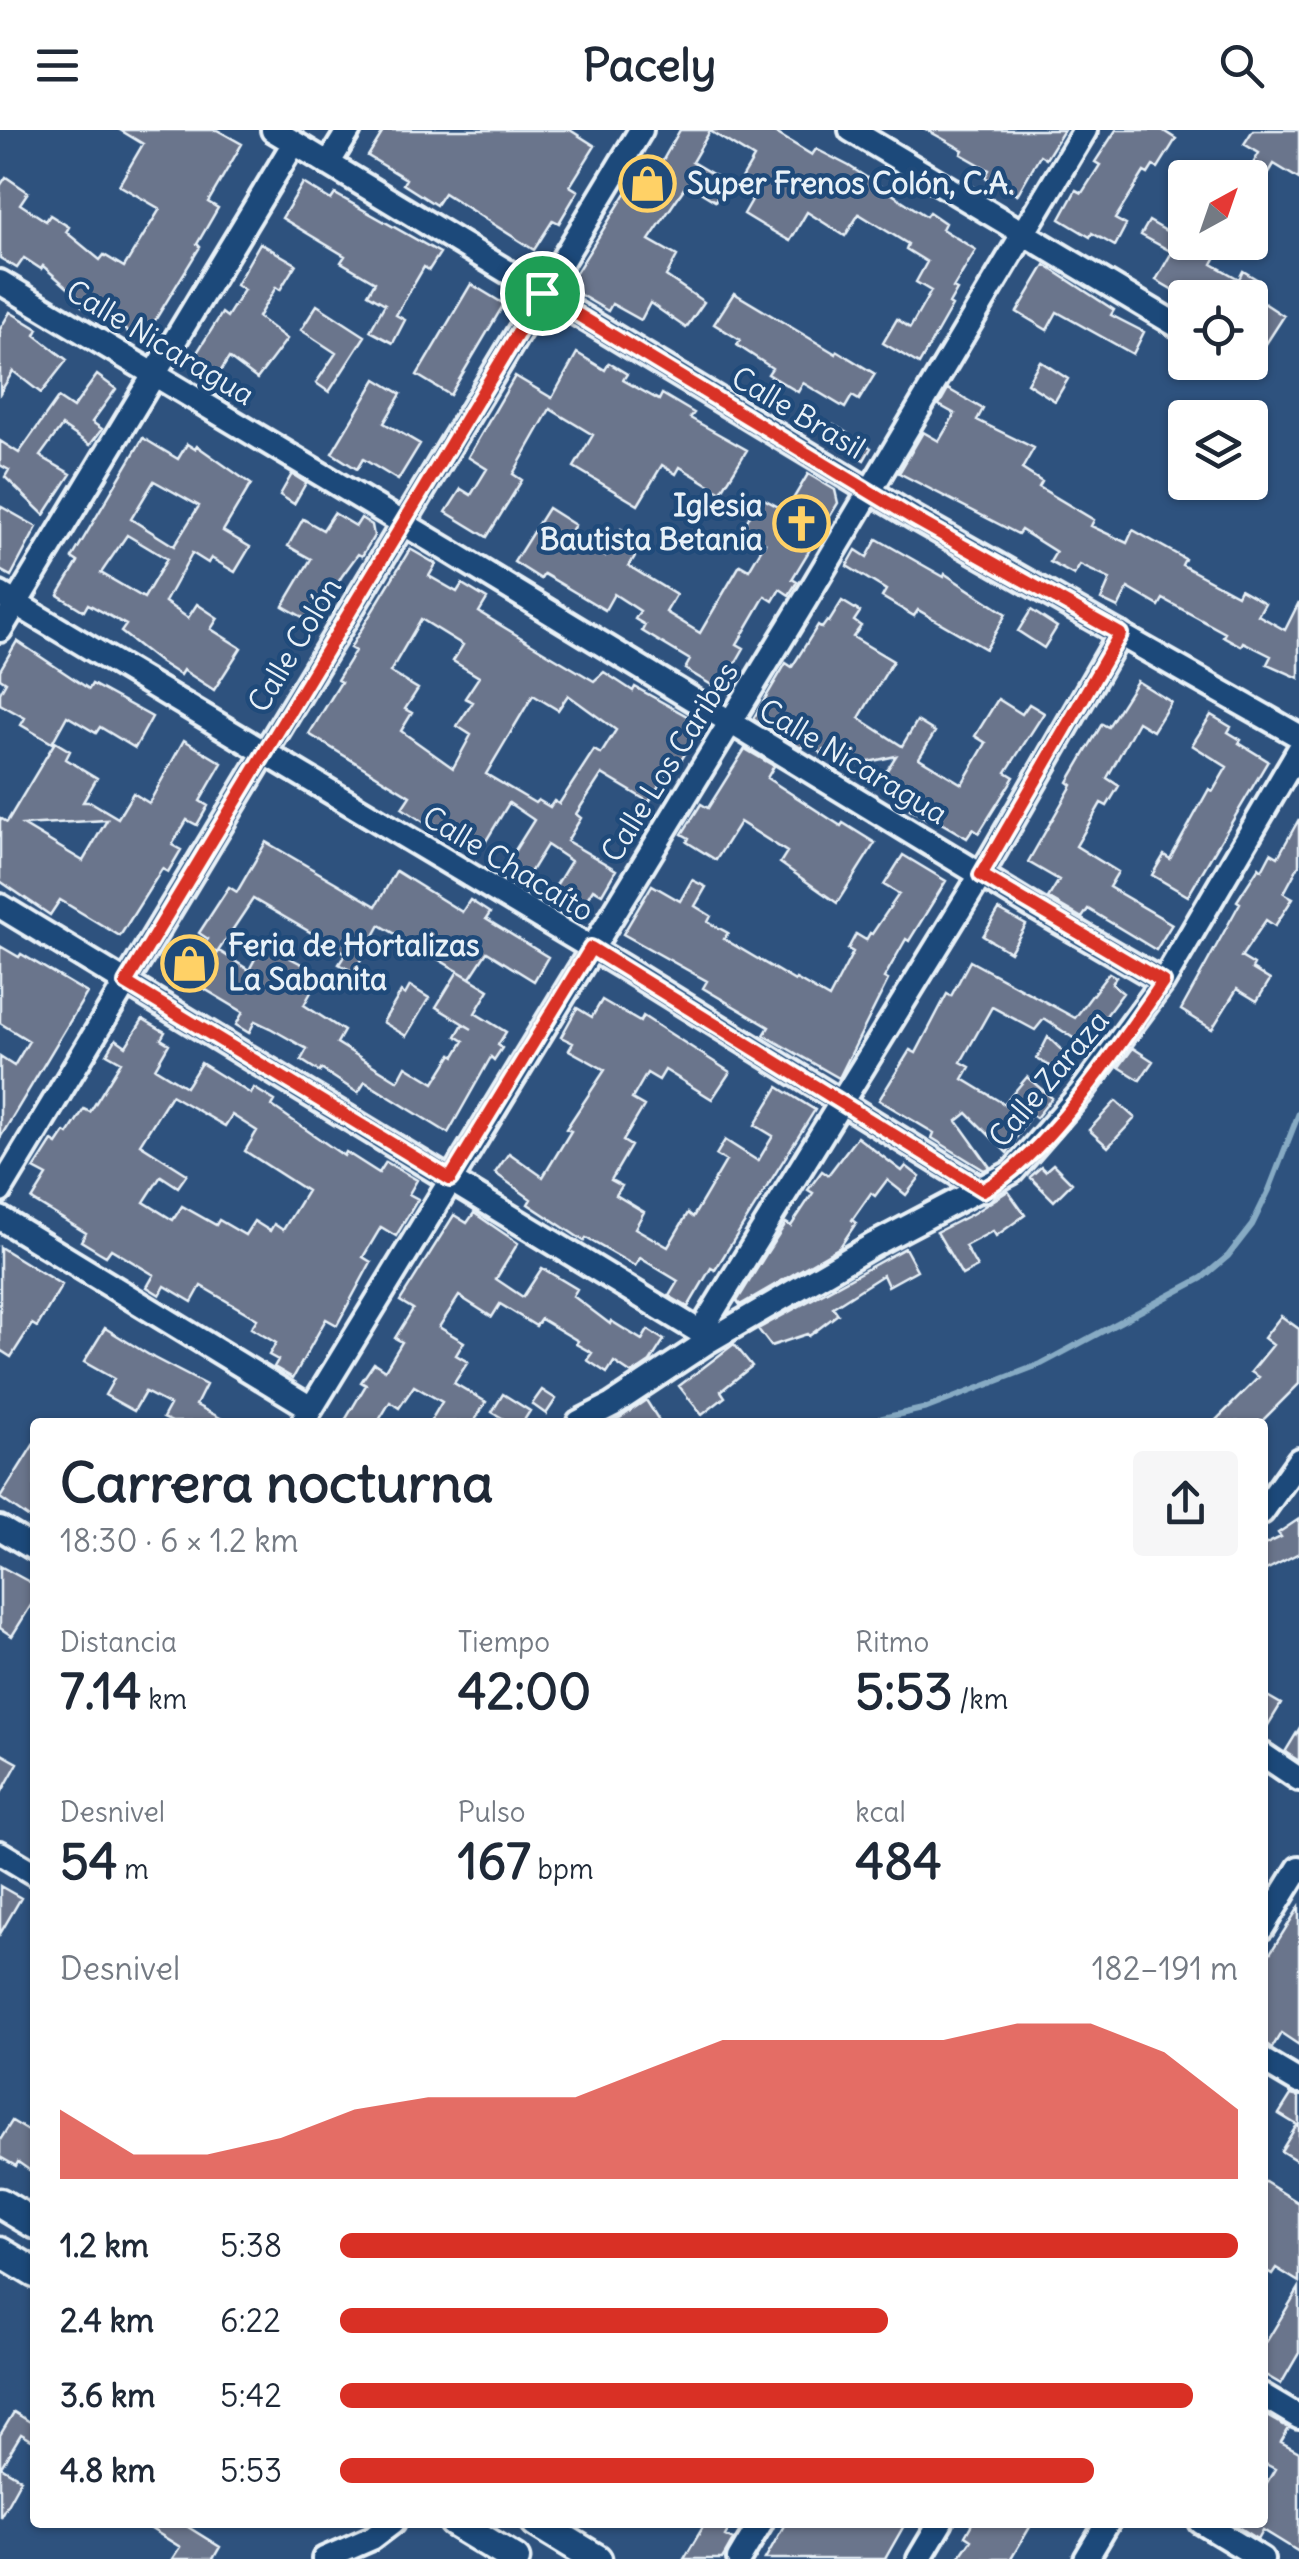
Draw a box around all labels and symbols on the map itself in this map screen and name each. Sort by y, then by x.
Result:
shop icon: Super Frenos Colón, C.A. [618,154,678,214]
north arrow [1168,160,1268,260]
place label: Super Frenos Colón, C.A. [687,164,1014,202]
pin [500,251,585,336]
street label: Calle Nicaragua [59,271,262,413]
street label: Calle Brasil [725,357,872,467]
place label: Iglesia Bautista Betania [540,486,763,558]
church icon: Iglesia Bautista Betania [772,493,832,553]
street label: Calle Colón [239,570,349,719]
street label: Calle Los Caribes [592,654,746,869]
street label: Calle Nicaragua [752,690,955,832]
street label: Calle Chacaíto [416,797,601,929]
place label: Feria de Hortalizas La Sabanita [228,926,480,998]
shop icon: Feria de Hortalizas La Sabanita [159,933,219,993]
street label: Calle Zaraza [980,1002,1117,1155]

